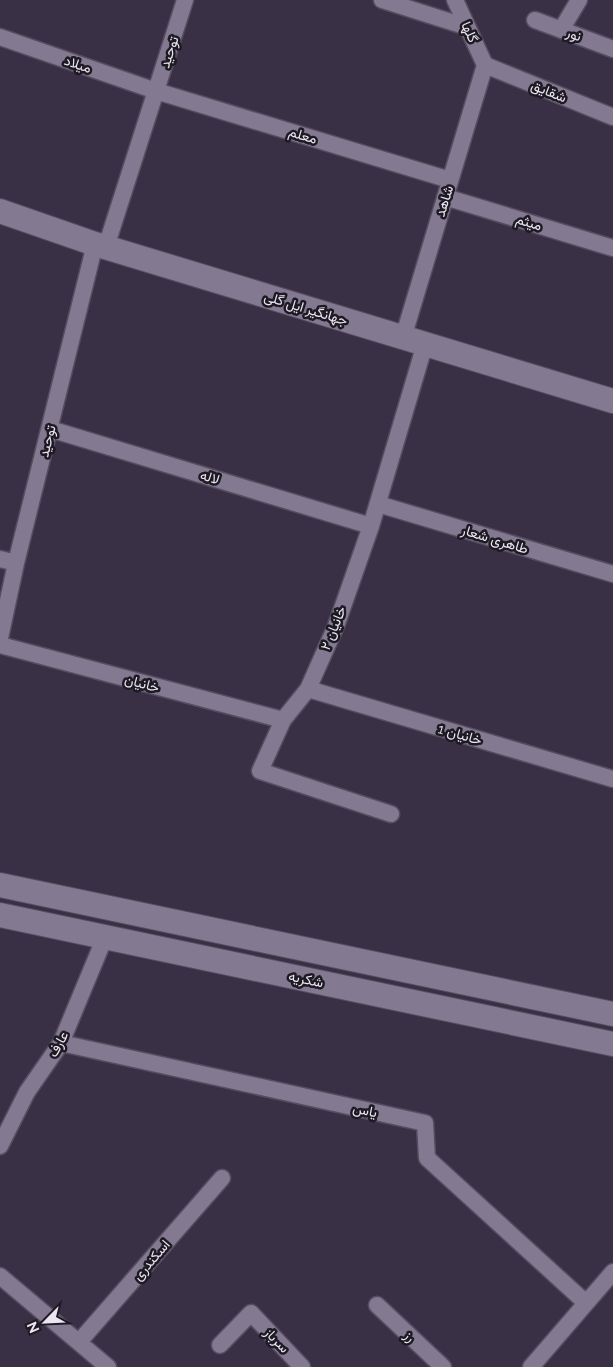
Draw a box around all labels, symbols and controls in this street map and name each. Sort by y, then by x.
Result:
street label: گلها [457,19,482,45]
street label: نور [563,23,584,45]
street label: توحید [156,34,183,70]
street label: میلاد [62,52,94,76]
street label: شقایق [529,77,569,106]
street label: معلم [287,123,319,148]
street label: شاهد [432,183,456,219]
street label: میثم [514,210,544,234]
street label: جهانگیر ایل گلی [262,288,350,329]
street label: توحید [35,423,60,459]
street label: لاله [198,467,222,487]
street label: طاهری شعار [458,521,530,558]
street label: خانیان ۲ [317,604,350,653]
street label: خانیان [123,671,161,696]
street label: خانیان 1 [436,720,484,749]
street label: شکریه [287,968,325,991]
street label: عارف [44,1028,72,1060]
street label: یاس [351,1100,379,1121]
street label: اسکندری [129,1237,174,1284]
north arrow [20,1297,70,1347]
text: N [24,1319,43,1335]
street label: سرباز [260,1323,293,1357]
street label: رز [400,1326,419,1346]

